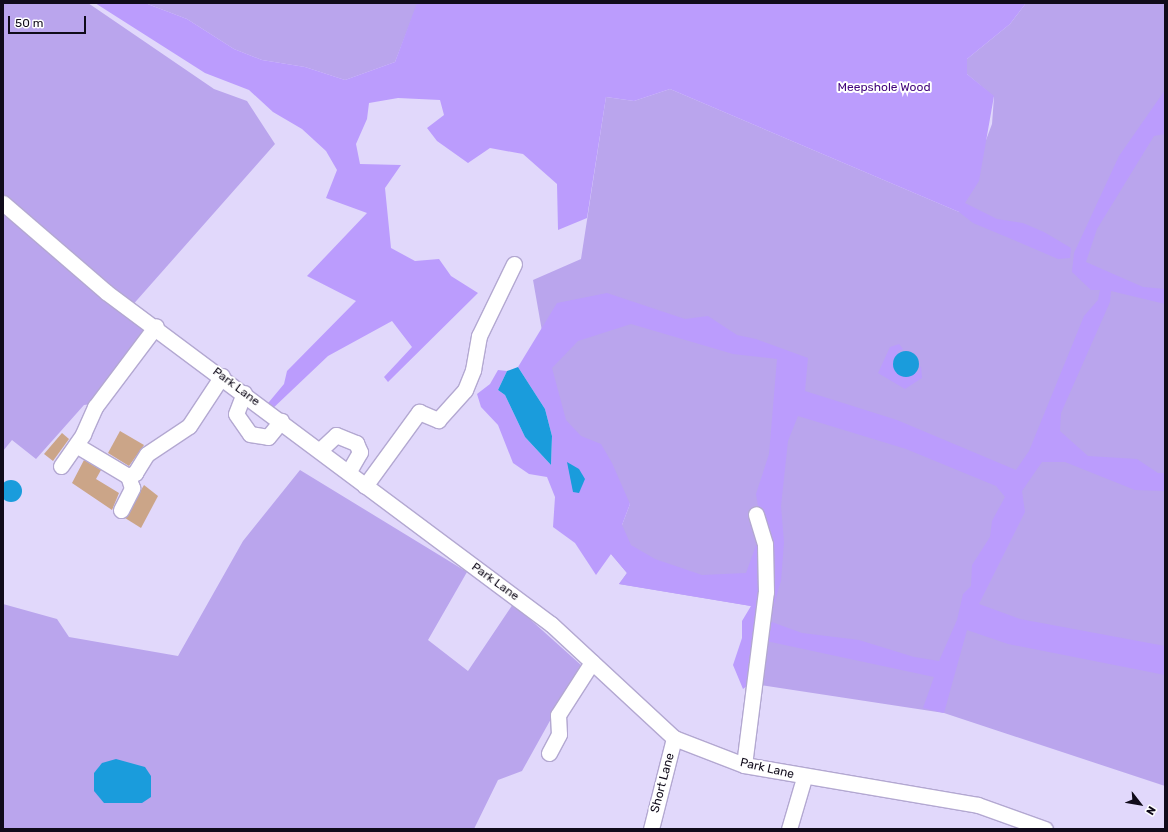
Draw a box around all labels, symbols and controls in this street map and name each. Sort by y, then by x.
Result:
scale bar [10,8,88,34]
text: 50 m [15,16,43,30]
park label: Meepshole Wood [837,81,931,95]
street label: Park Lane [210,365,262,409]
street label: Park Lane [468,560,522,604]
street label: Short Lane [648,752,678,814]
street label: Park Lane [738,756,796,782]
north arrow [1120,784,1160,824]
text: N [1143,804,1158,817]

